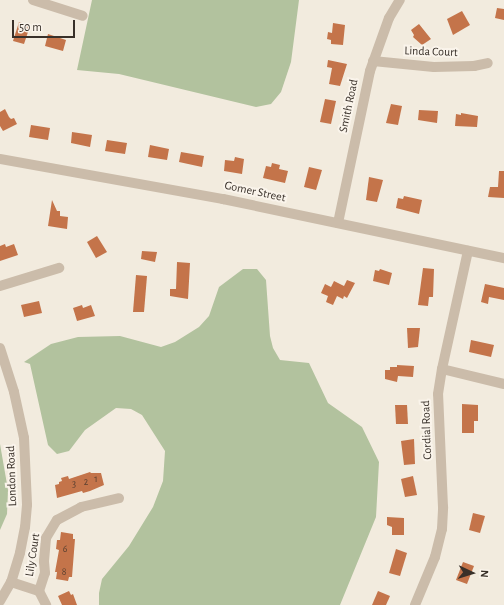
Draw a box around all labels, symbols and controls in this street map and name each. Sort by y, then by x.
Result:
scale bar [14,12,77,38]
text: 50 m [19,21,42,33]
street label: Linda Court [404,44,458,60]
street label: Smith Road [336,78,362,134]
street label: Gomer Street [223,179,287,205]
street label: Cordial Road [419,400,435,460]
street label: London Road [4,445,20,507]
house number: 1 [94,474,98,486]
house number: 2 [84,477,88,489]
house number: 3 [72,479,76,491]
street label: Lily Court [22,532,44,578]
house number: 6 [63,544,67,556]
north arrow [452,553,492,593]
house number: 8 [62,567,66,579]
text: N [479,570,490,578]

